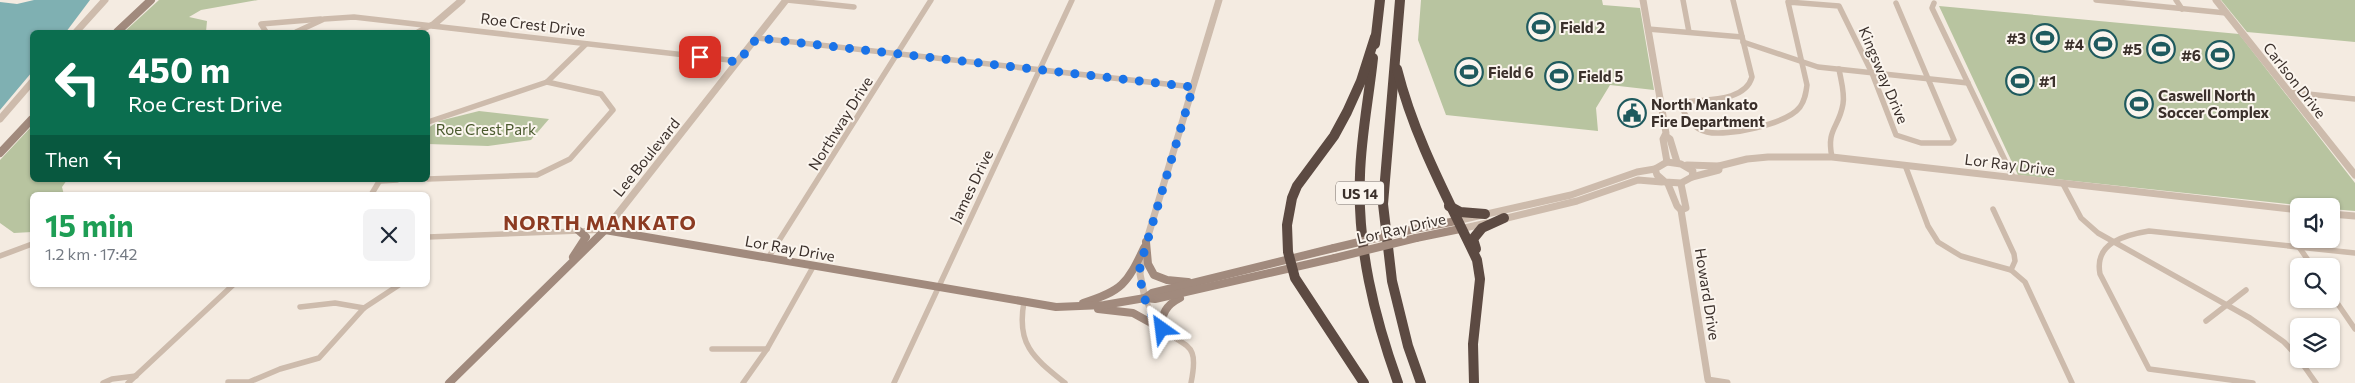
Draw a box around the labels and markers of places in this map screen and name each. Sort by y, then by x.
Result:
sports icon: Field 2 [1526,12,1556,42]
place label: Field 2 [1560,18,1605,36]
sports icon: #3 [2030,23,2060,53]
place label: #3 [2007,29,2026,47]
sports icon: #4 [2088,29,2118,59]
sports icon: #5 [2146,34,2176,64]
place label: #4 [2064,35,2084,53]
pin [679,36,721,78]
place label: #5 [2123,40,2142,58]
sports icon: #6 [2205,40,2235,70]
place label: #6 [2181,46,2201,64]
sports icon: Field 6 [1454,57,1484,87]
sports icon: Field 5 [1544,61,1574,91]
place label: Field 6 [1488,63,1534,81]
sports icon: #1 [2005,66,2035,96]
place label: Field 5 [1578,67,1623,85]
place label: #1 [2039,72,2056,90]
place label: Caswell North Soccer Complex [2158,86,2270,121]
sports icon: Caswell North Soccer Complex [2124,89,2154,119]
place label: North Mankato Fire Department [1651,95,1765,130]
public building icon: North Mankato Fire Department [1617,98,1647,128]

